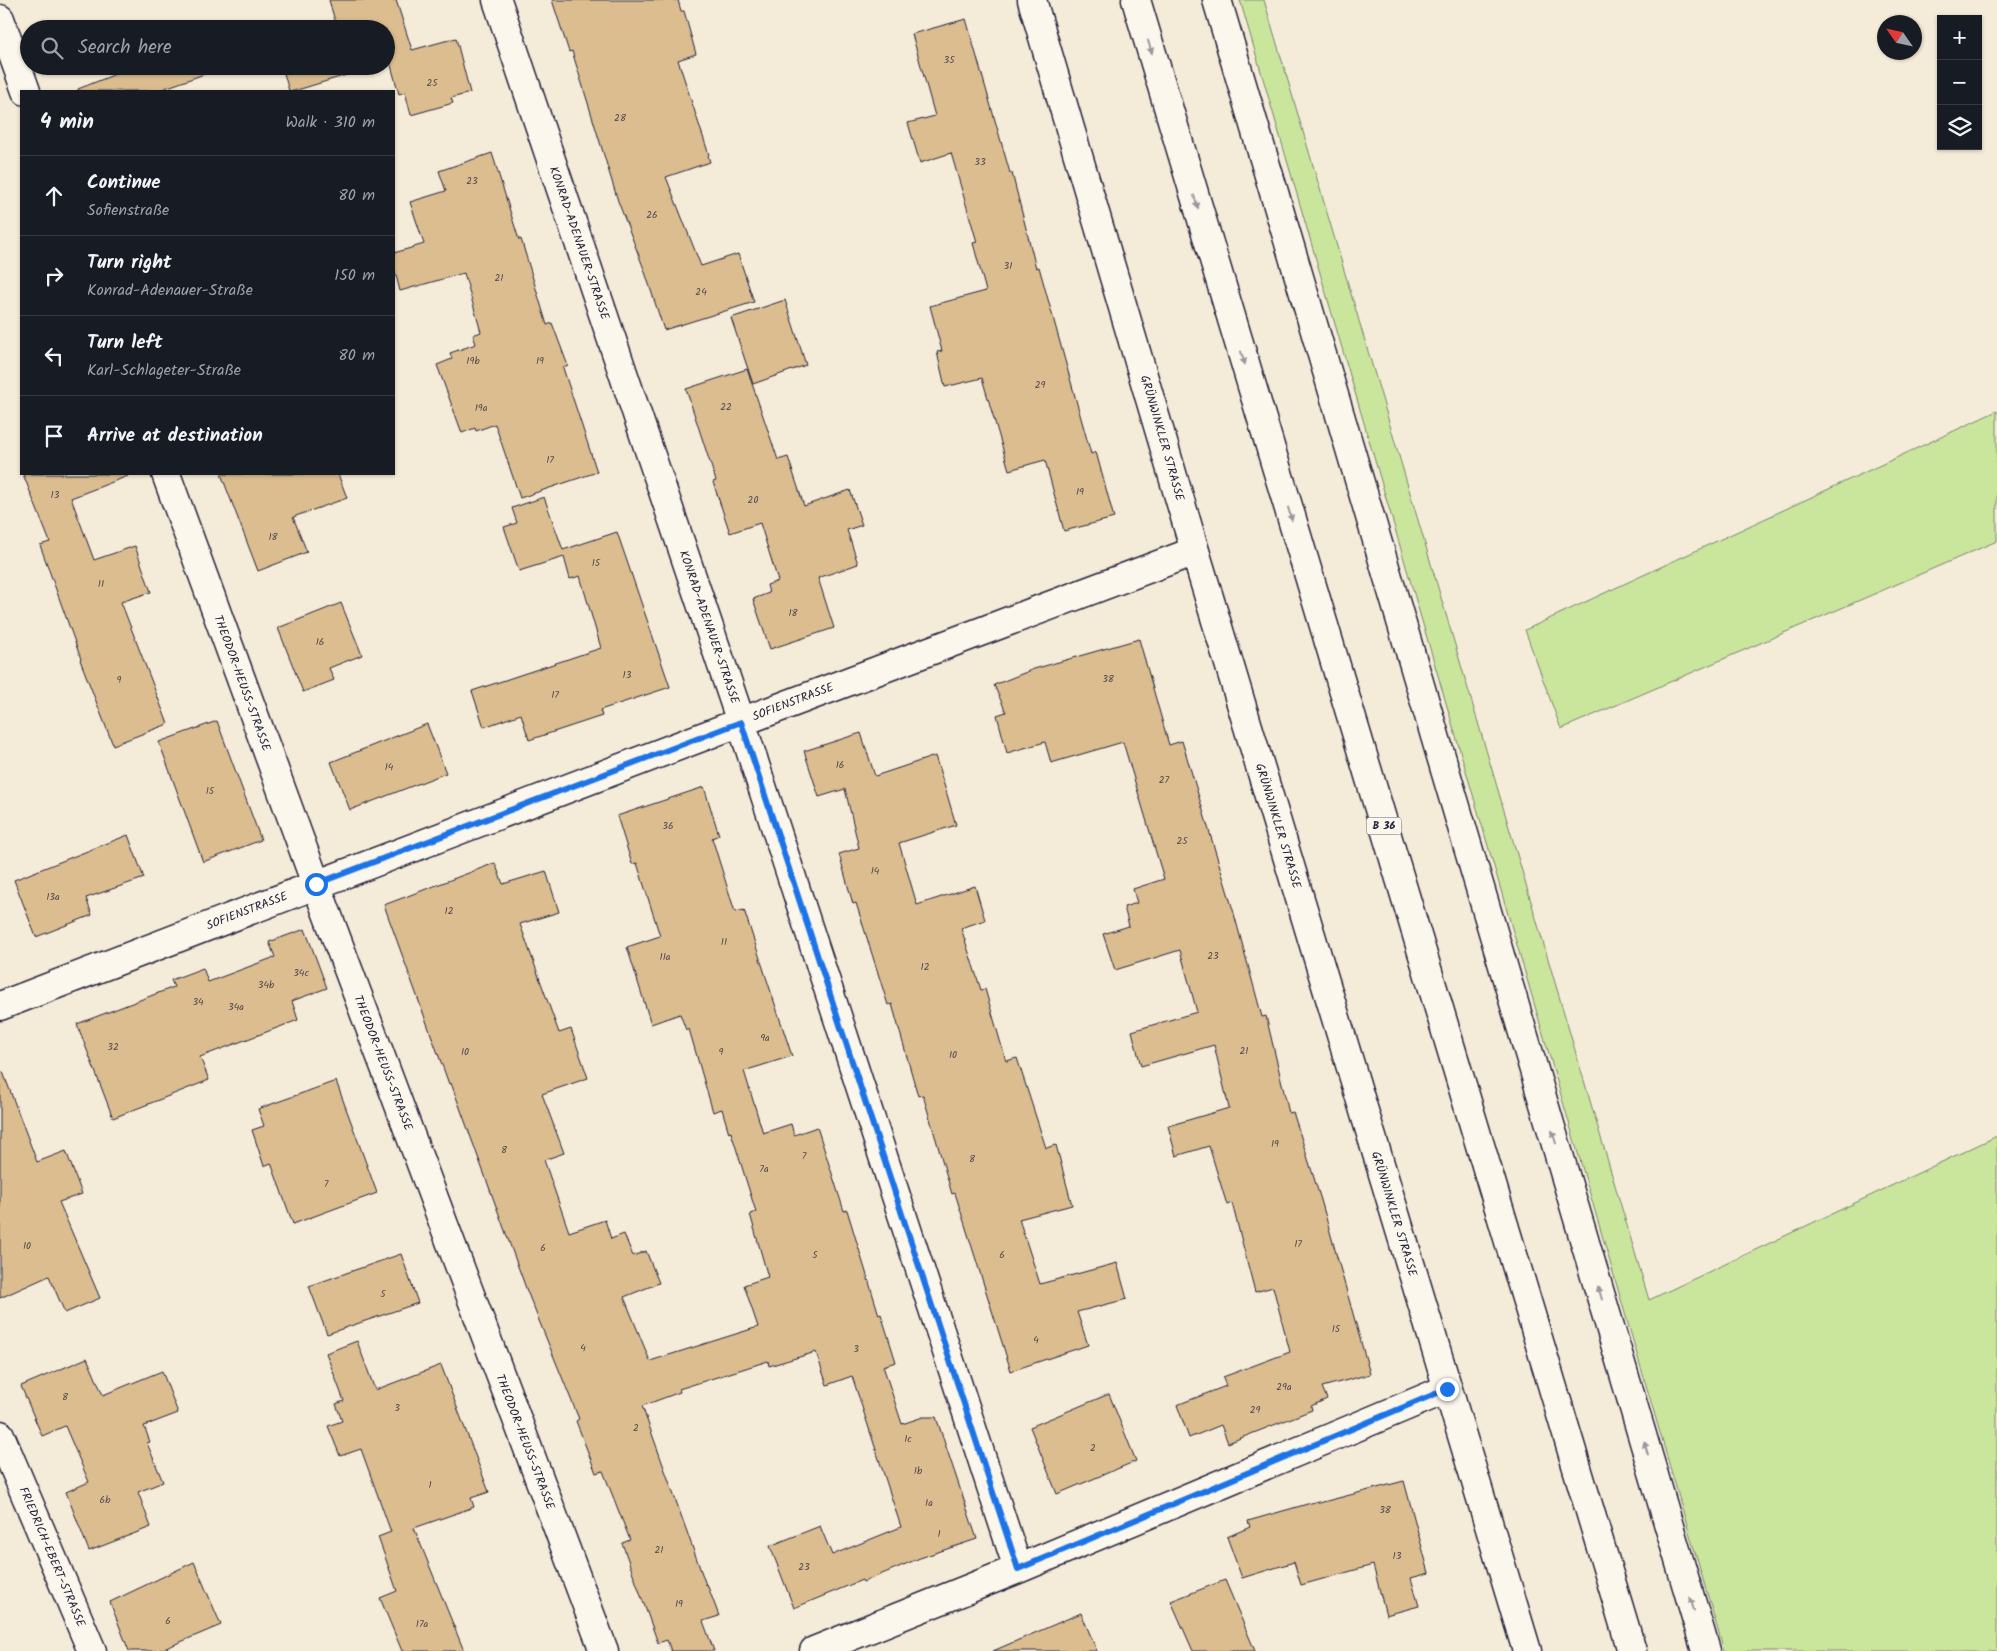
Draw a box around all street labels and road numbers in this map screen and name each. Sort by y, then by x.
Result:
street label: KONRAD-ADENAUER-STRASSE [544,164,615,323]
street label: GRÜNWINKLER STRASSE [1135,373,1189,504]
street label: KONRAD-ADENAUER-STRASSE [674,548,745,707]
street label: THEODOR-HEUSS-STRASSE [208,612,276,755]
street label: SOFIENSTRASSE [750,677,837,726]
street label: GRÜNWINKLER STRASSE [1250,761,1306,892]
road number: B 36 [1366,818,1402,834]
street label: SOFIENSTRASSE [204,886,291,935]
street label: THEODOR-HEUSS-STRASSE [348,992,418,1134]
street label: GRÜNWINKLER STRASSE [1366,1149,1422,1280]
street label: THEODOR-HEUSS-STRASSE [490,1371,560,1513]
street label: FRIEDRICH-EBERT-STRASSE [14,1484,91,1631]

